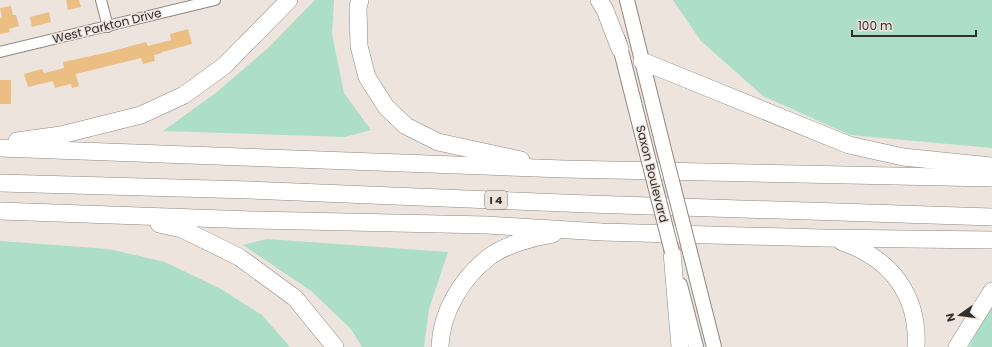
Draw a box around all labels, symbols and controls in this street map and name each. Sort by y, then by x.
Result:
street label: West Parkton Drive [51,4,163,47]
scale bar [852,12,976,38]
text: 100 m [858,17,892,34]
street label: Saxon Boulevard [632,123,673,224]
road number: I 4 [485,191,507,209]
north arrow [940,295,980,335]
text: N [942,311,959,323]

